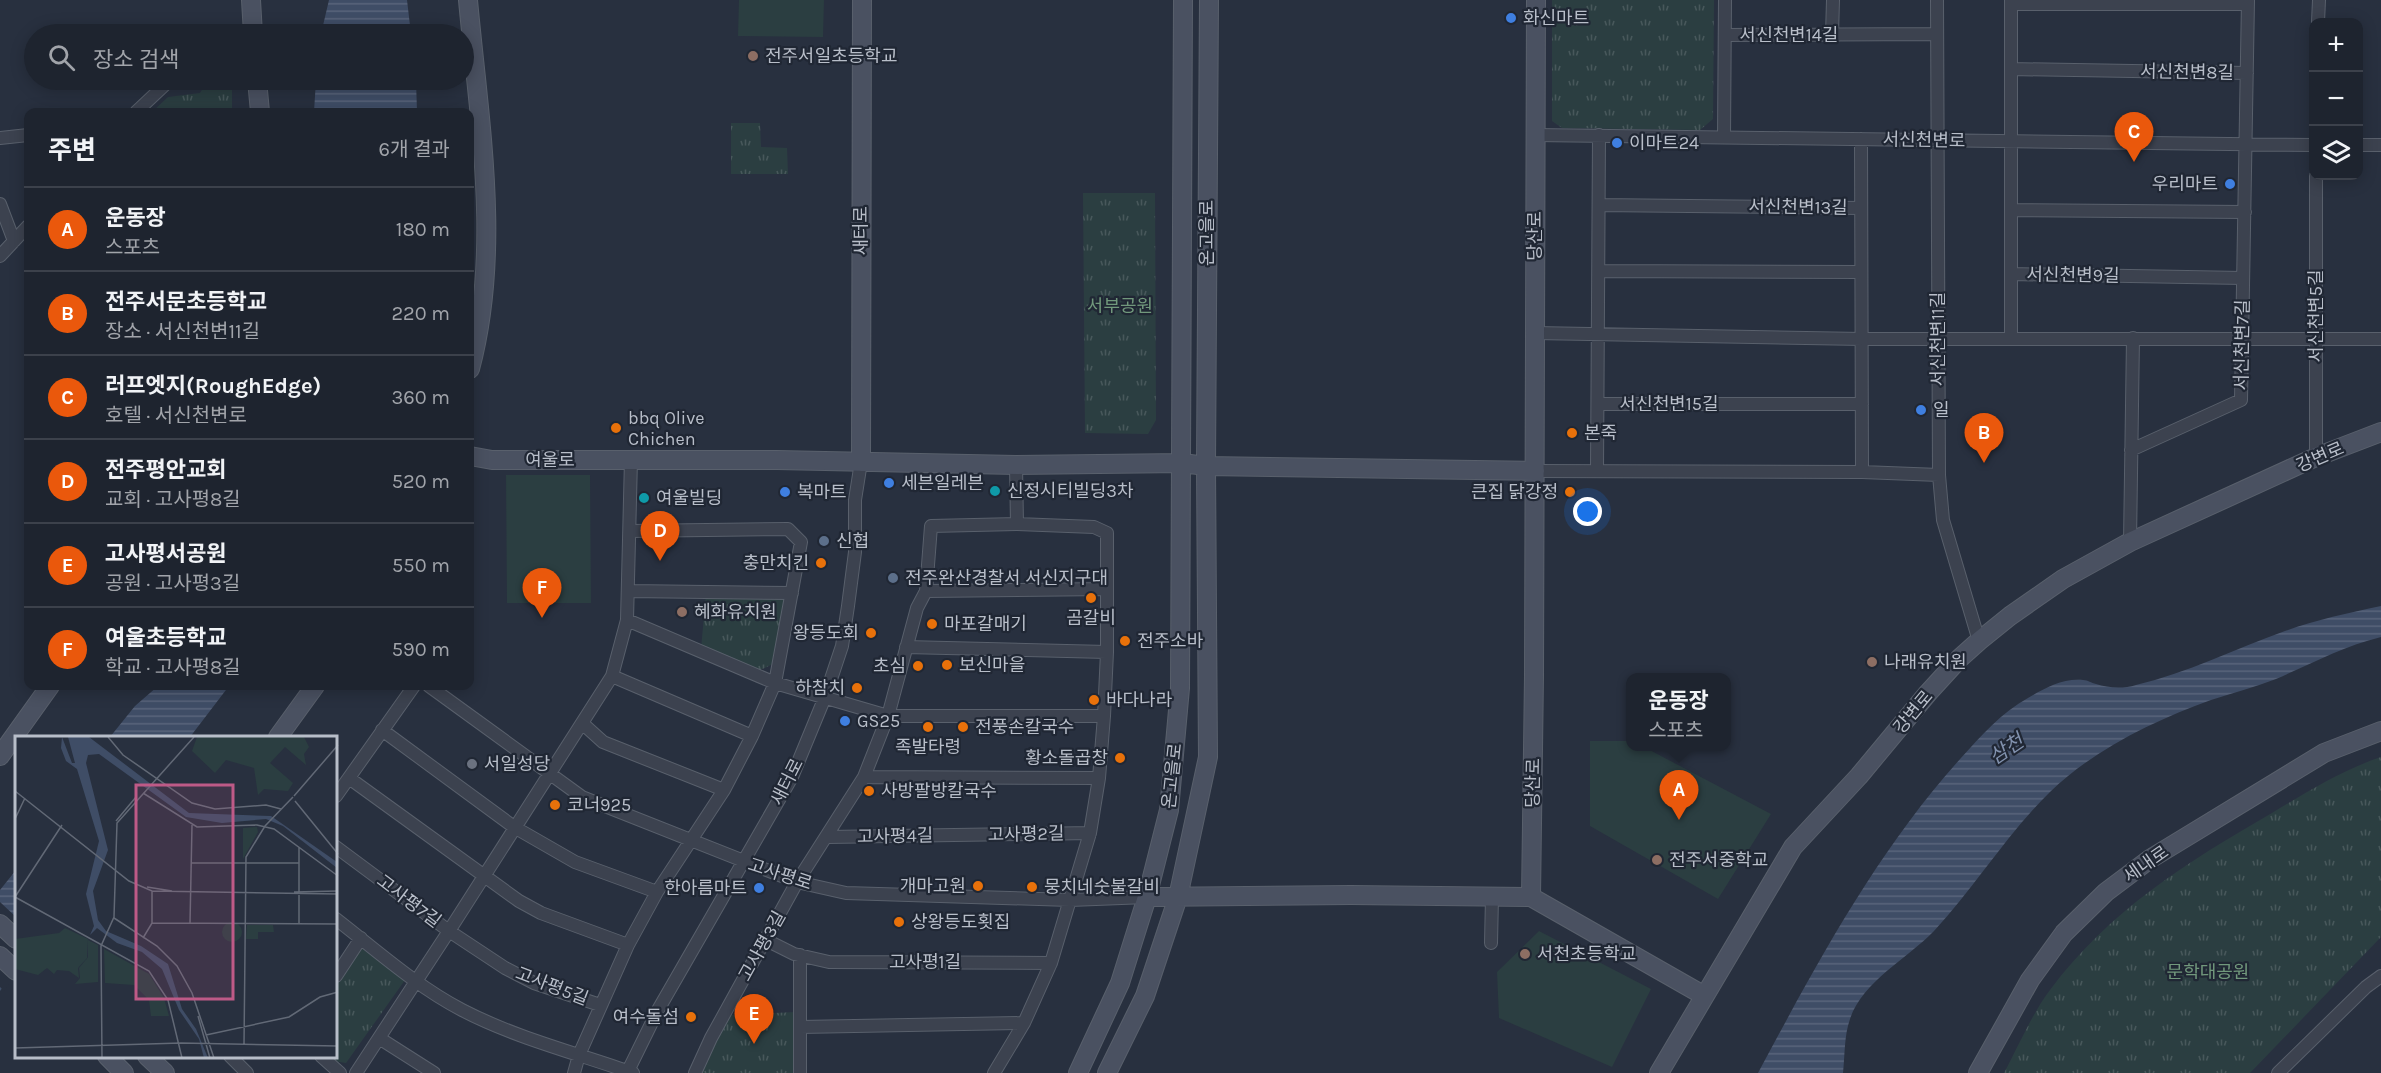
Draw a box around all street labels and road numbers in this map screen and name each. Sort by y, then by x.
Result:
street label: 서신천변14길 [1740,24,1838,46]
street label: 서신천변8길 [2140,60,2234,84]
street label: 서신천변로 [1882,128,1966,152]
street label: 서신천변13길 [1748,195,1848,219]
street label: 온고을로 [1196,200,1218,266]
street label: 새터로 [850,206,872,256]
street label: 당산로 [1524,211,1546,261]
street label: 서신천변9길 [2026,263,2120,287]
street label: 서신천변5길 [2305,270,2327,362]
street label: 서신천변11길 [1927,292,1949,386]
street label: 서신천변7길 [2230,299,2254,391]
street label: 서신천변15길 [1620,393,1718,415]
street label: 강변로 [2293,437,2347,477]
street label: 여울로 [525,449,575,471]
street label: 강변로 [1889,686,1937,738]
street label: 온고을로 [1158,742,1186,810]
street label: 새터로 [766,755,808,809]
street label: 당산로 [1522,758,1544,808]
street label: 고사평2길 [987,822,1065,846]
street label: 고사평4길 [857,824,933,848]
street label: 세내로 [2119,841,2173,887]
street label: 고사평로 [745,853,815,895]
street label: 고사평7길 [373,870,445,932]
street label: 고사평3길 [734,907,790,985]
street label: 고사평1길 [889,951,961,973]
street label: 고사평5길 [512,962,592,1010]

